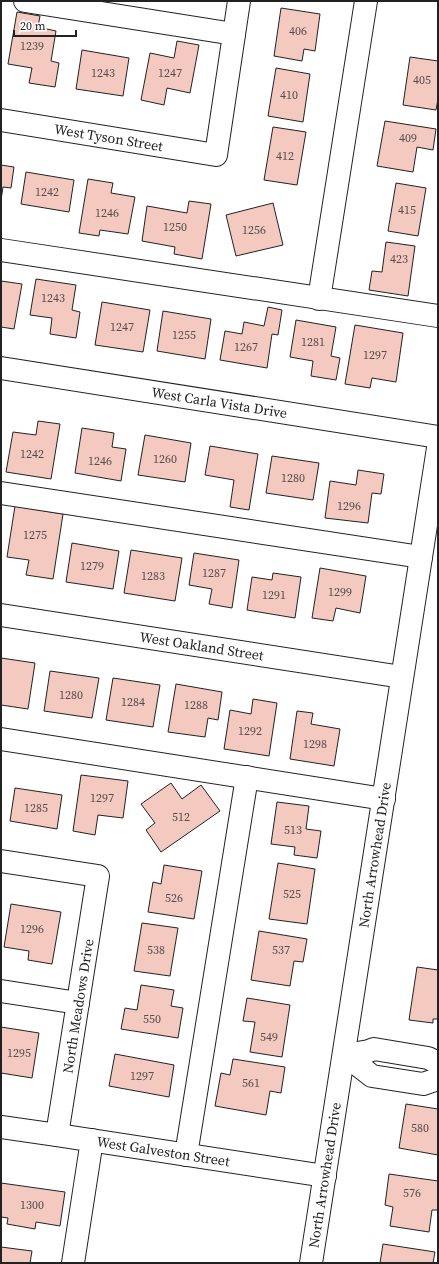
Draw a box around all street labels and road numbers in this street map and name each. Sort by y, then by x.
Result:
street label: West Tyson Street [53,119,165,156]
street label: West Carla Vista Drive [150,382,289,423]
street label: West Oakland Street [138,627,265,666]
street label: North Arrowhead Drive [353,781,396,929]
street label: North Meadows Drive [57,937,99,1075]
street label: North Arrowhead Drive [304,1101,346,1249]
street label: West Galveston Street [95,1131,232,1171]

